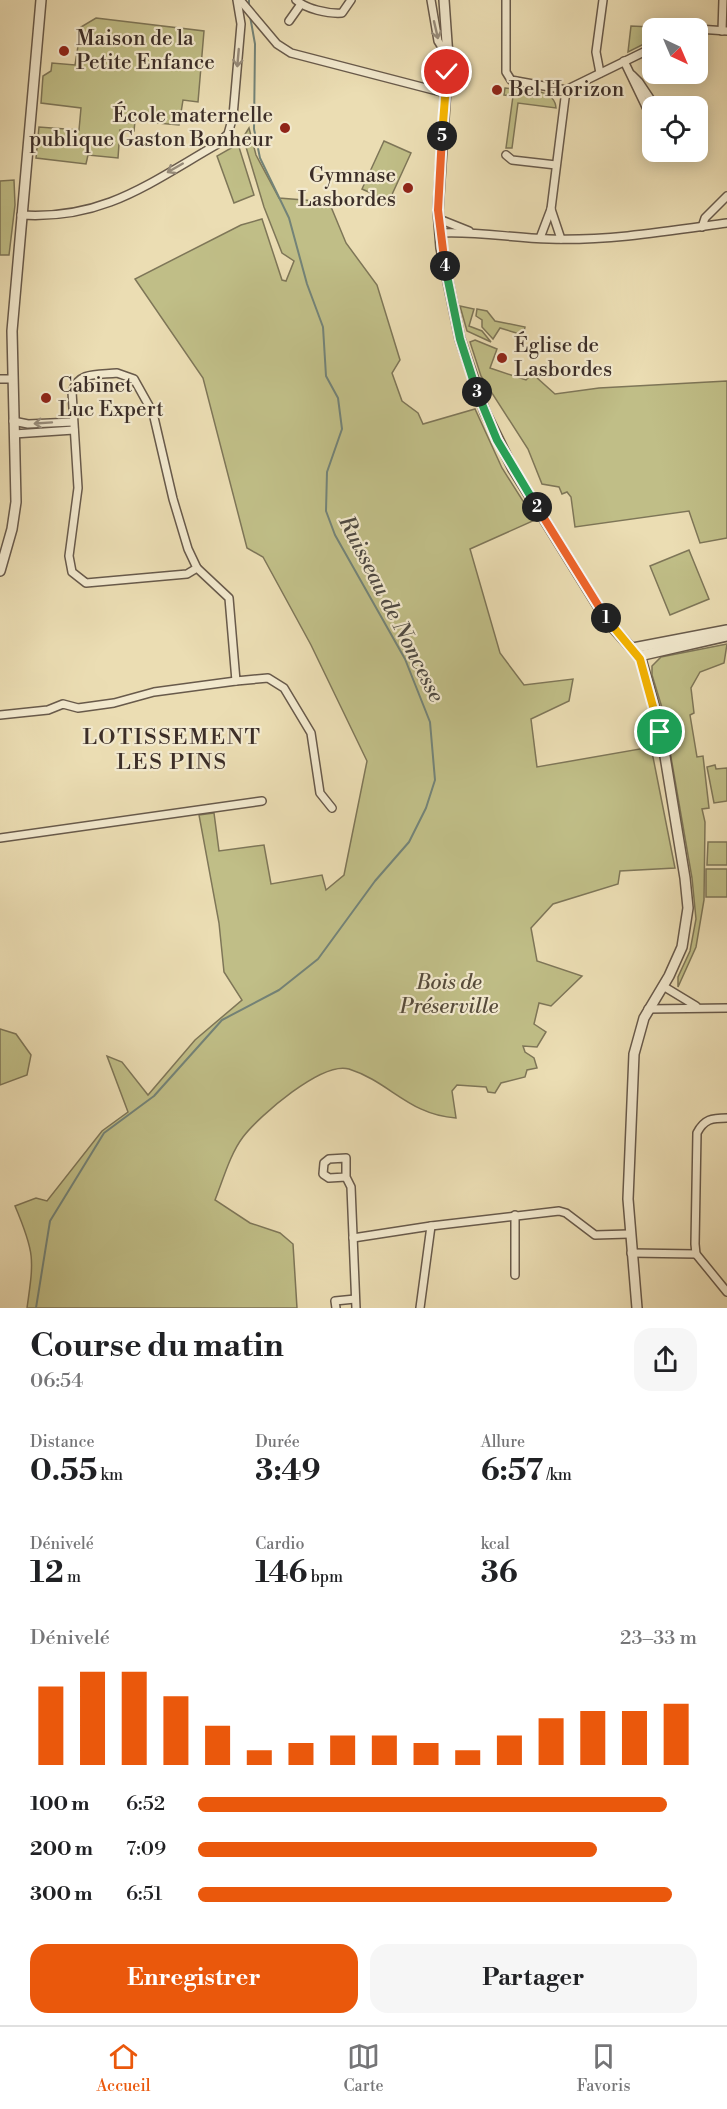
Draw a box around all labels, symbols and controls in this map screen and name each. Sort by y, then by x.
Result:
north arrow [642,18,708,84]
map controls [642,18,708,162]
one-way arrow [430,20,442,39]
place label: Maison de la Petite Enfance [76,26,215,76]
marker: Maison de la Petite Enfance [57,44,71,58]
pin [421,46,472,97]
one-way arrow [232,48,243,67]
icon: check [430,55,463,88]
place label: Bel Horizon [508,77,625,103]
marker: Bel Horizon [490,83,504,97]
button: locate [642,96,708,162]
place label: École maternelle publique Gaston Bonheur [29,101,273,153]
marker: École maternelle publique Gaston Bonheur [278,121,292,135]
pin: 5 [427,121,457,151]
text: 5 [437,126,447,146]
one-way arrow [167,163,184,175]
place label: Gymnase Lasbordes [298,163,396,213]
marker: Gymnase Lasbordes [401,181,415,195]
pin: 4 [430,251,460,281]
text: 4 [440,256,450,276]
place label: Église de Lasbordes [514,331,612,383]
marker: Église de Lasbordes [495,351,509,365]
place label: Cabinet Luc Expert [58,373,164,423]
pin: 3 [462,377,492,407]
text: 3 [472,382,482,402]
marker: Cabinet Luc Expert [39,391,53,405]
one-way arrow [33,418,53,429]
pin: 2 [522,492,552,522]
text: 2 [532,497,542,517]
water label: Ruisseau de Noncesse [332,510,450,707]
pin: 1 [591,603,621,633]
text: 1 [602,608,610,628]
pin [634,706,685,757]
icon: arrive [643,715,676,748]
district label: LOTISSEMENT LES PINS [82,724,262,776]
park label: Bois de Préserville [399,970,499,1020]
text: Course du matin [30,1326,284,1367]
button: share [634,1328,697,1391]
text: 06:54 [30,1369,83,1394]
text: Distance [30,1432,95,1452]
text: Durée [255,1432,300,1452]
text: Allure [481,1432,525,1452]
text: 0.55 [30,1452,97,1490]
text: 3:49 [255,1452,321,1490]
text: 6:57 [481,1452,543,1490]
text: km [97,1465,123,1485]
text: /km [543,1465,572,1485]
text: Dénivelé [30,1534,94,1554]
text: Cardio [255,1534,305,1554]
text: kcal [481,1534,510,1554]
text: 12 [30,1554,64,1592]
text: 146 [255,1554,307,1592]
text: 36 [481,1554,518,1592]
text: m [64,1567,81,1587]
text: bpm [307,1567,343,1587]
text: Dénivelé [30,1626,110,1651]
text: 23–33 m [620,1626,697,1651]
text: 100 m [30,1792,89,1817]
text: 6:52 [126,1792,165,1817]
text: 200 m [30,1837,93,1862]
text: 7:09 [126,1837,166,1862]
text: 300 m [30,1882,93,1907]
text: 6:51 [126,1882,162,1907]
button: Enregistrer [30,1944,358,2013]
button: Partager [370,1944,697,2013]
tab: Accueil [97,2040,150,2096]
tab: Carte [344,2040,384,2096]
tab: Favoris [577,2040,630,2096]

